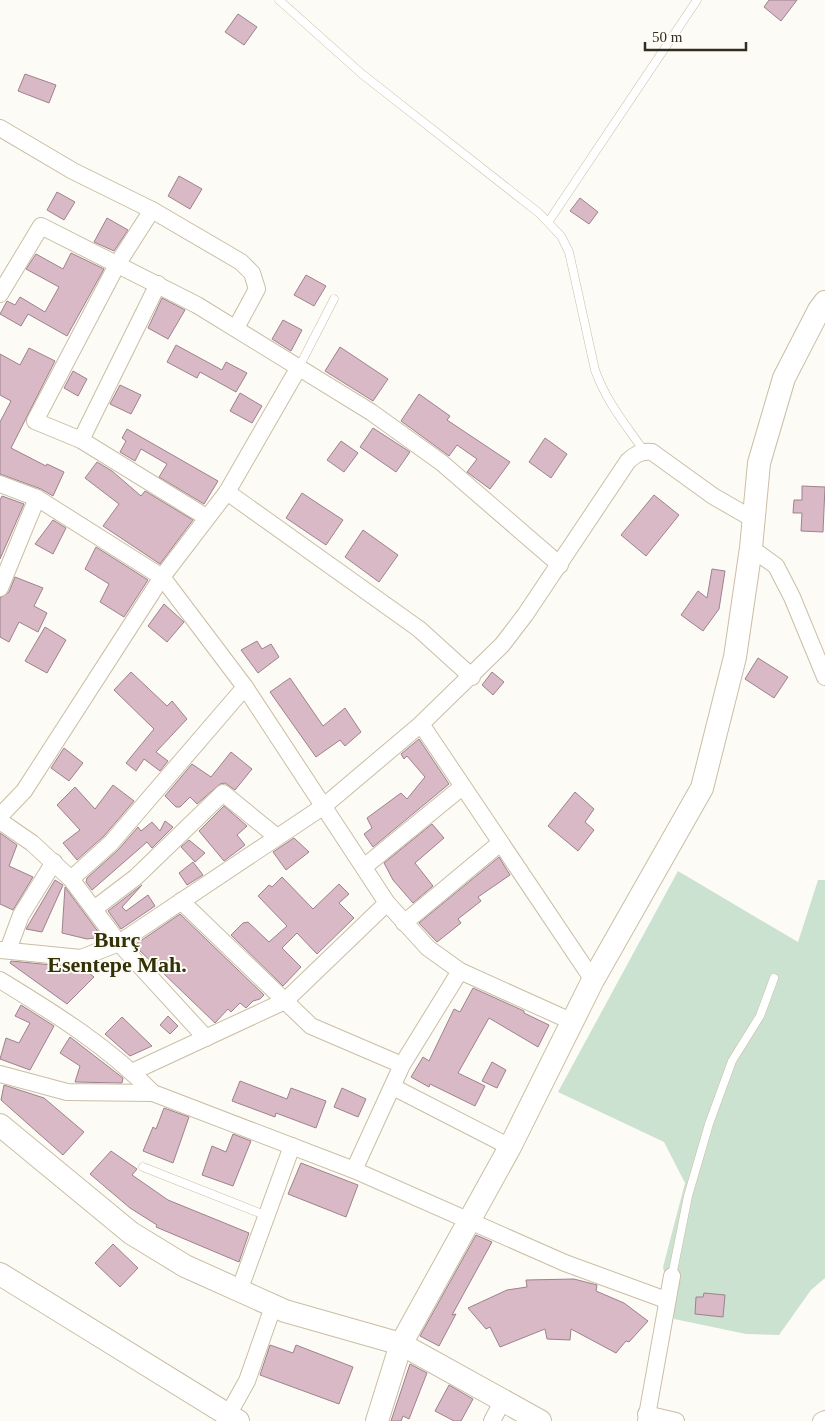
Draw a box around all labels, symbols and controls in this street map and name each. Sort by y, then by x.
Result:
scale bar [645,20,746,52]
text: 50 m [652,29,683,45]
district label: Burç Esentepe Mah. [47,927,187,977]

